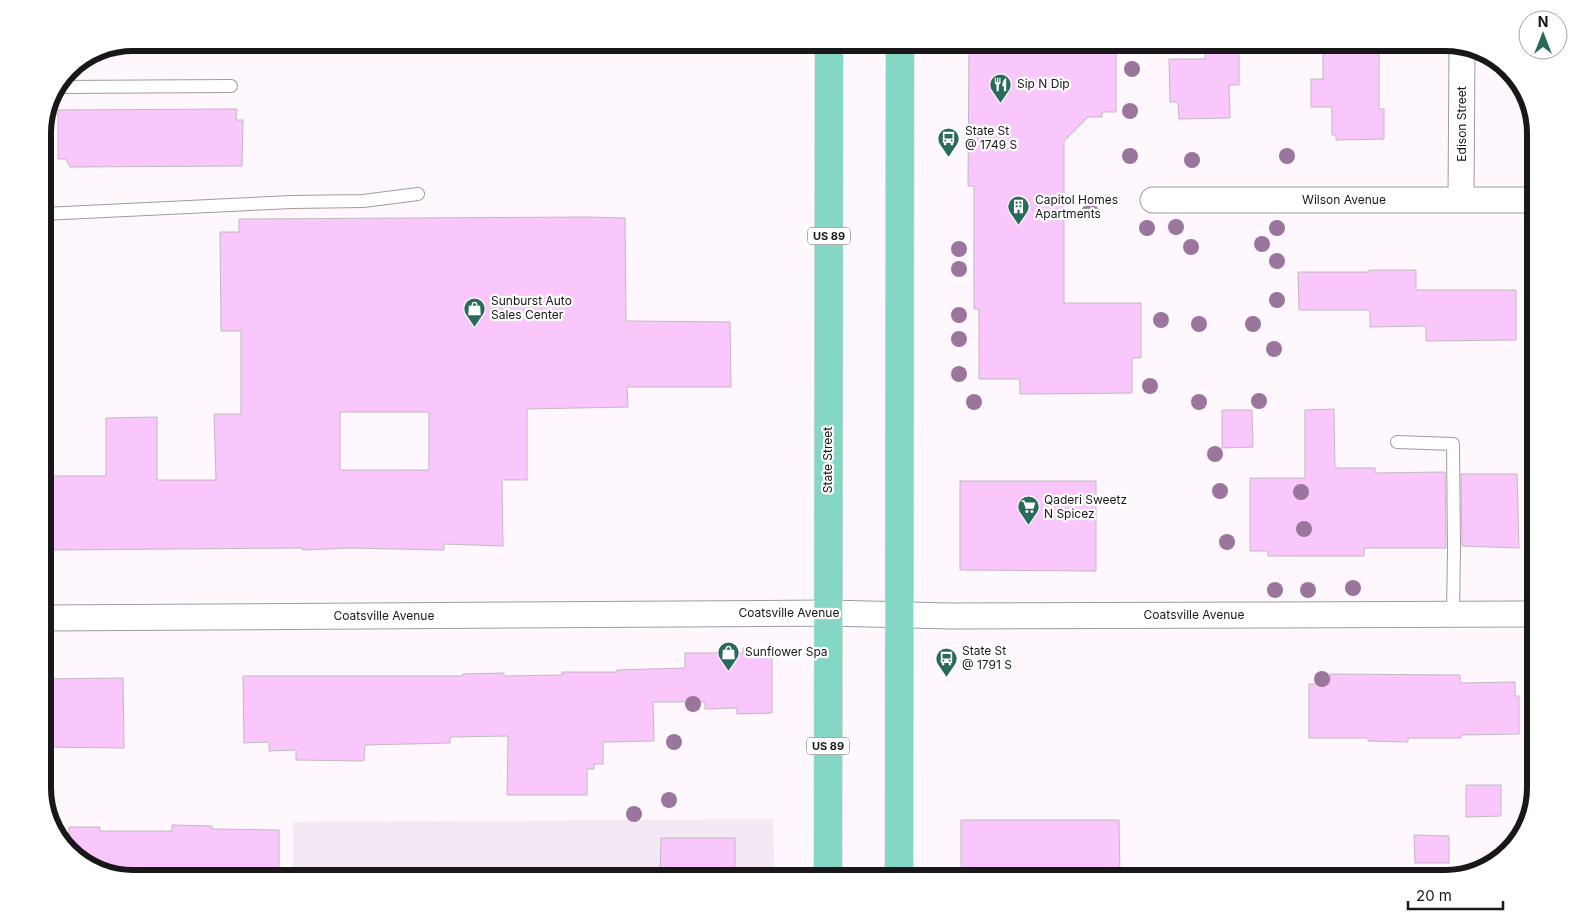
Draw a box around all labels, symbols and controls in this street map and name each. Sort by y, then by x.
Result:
north arrow [1518,10,1568,60]
text: N [1538,13,1548,30]
restaurant icon: Sip N Dip [989,72,1013,103]
place label: Sip N Dip [1017,76,1070,91]
street label: Edison Street [1454,86,1469,162]
place label: State St @ 1749 S [965,123,1018,152]
bus stop icon: State St @ 1749 S [937,126,961,157]
place label: Capitol Homes Apartments [1035,192,1118,221]
street label: Wilson Avenue [1302,192,1386,207]
building icon: Capitol Homes Apartments [1007,195,1031,226]
road number: US 89 [808,228,850,245]
place label: Sunburst Auto Sales Center [491,293,572,322]
shop icon: Sunburst Auto Sales Center [463,296,487,327]
street label: State Street [820,427,835,493]
place label: Qaderi Sweetz N Spicez [1044,492,1127,521]
supermarket icon: Qaderi Sweetz N Spicez [1016,495,1040,526]
street label: Coatsville Avenue [739,605,839,620]
street label: Coatsville Avenue [1144,607,1244,622]
street label: Coatsville Avenue [334,608,434,623]
shop icon: Sunflower Spa [717,640,741,671]
place label: State St @ 1791 S [962,643,1012,672]
place label: Sunflower Spa [745,644,828,659]
bus stop icon: State St @ 1791 S [934,646,958,677]
road number: US 89 [807,738,849,754]
scale bar [1408,878,1503,910]
text: 20 m [1416,886,1452,905]

